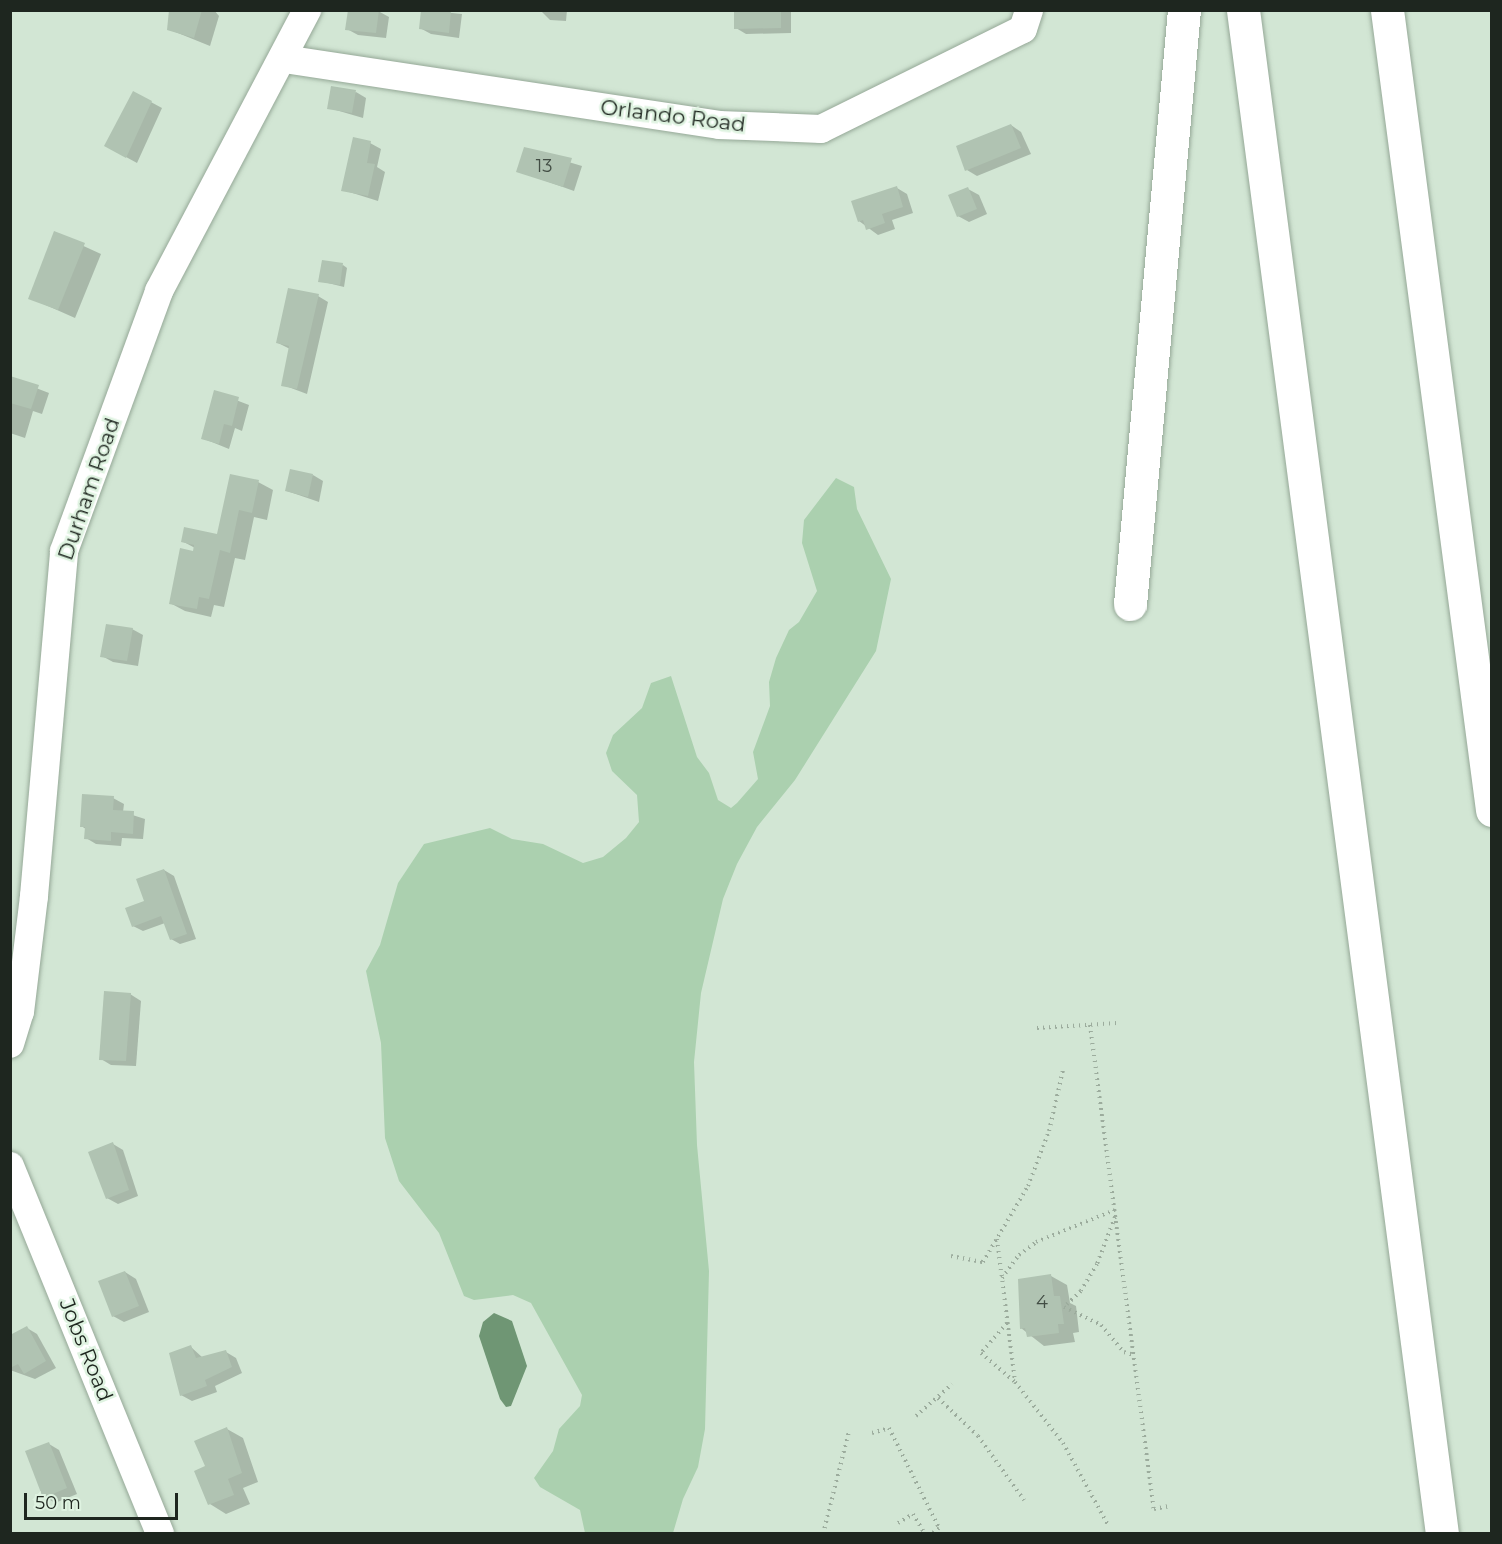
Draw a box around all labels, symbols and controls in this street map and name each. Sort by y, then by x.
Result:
street label: Orlando Road [599,95,747,137]
house number: 13 [536,155,552,177]
street label: Durham Road [53,414,125,564]
house number: 4 [1036,1291,1048,1313]
street label: Jobs Road [54,1295,118,1405]
scale bar [27,1481,182,1519]
text: 50 m [35,1492,81,1514]

